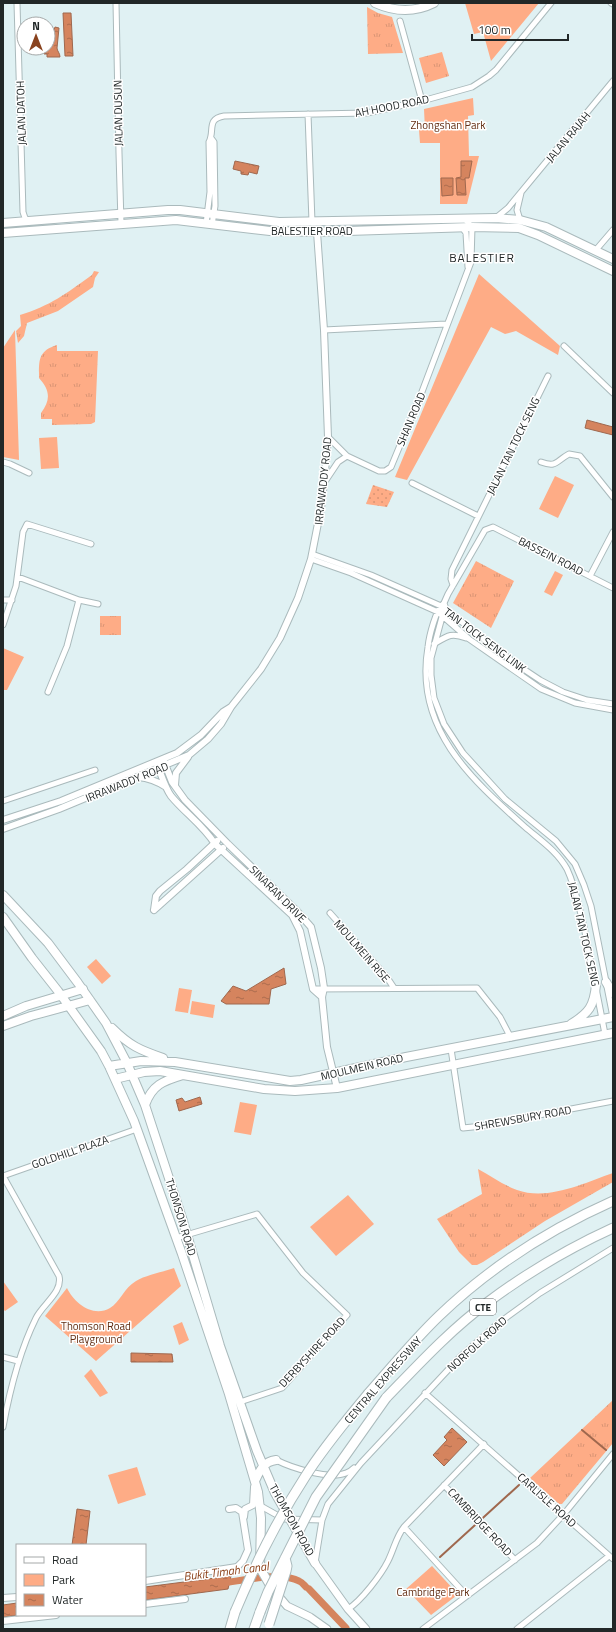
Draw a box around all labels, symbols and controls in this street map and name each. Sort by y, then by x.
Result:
north arrow [16,16,56,56]
scale bar [472,16,568,42]
text: N [32,18,40,34]
text: 100 m [478,20,511,39]
street label: JALAN DATOH [12,80,30,146]
street label: JALAN DUSUN [109,80,127,146]
street label: AH HOOD ROAD [353,91,431,121]
street label: JALAN RAJAH [542,108,594,166]
park label: Zhongshan Park [410,117,486,133]
street label: BALESTIER ROAD [271,223,353,239]
district label: BALESTIER [449,248,515,267]
street label: SHAN ROAD [392,389,430,449]
street label: JALAN TAN TOCK SENG [482,394,544,498]
street label: IRRAWADDY ROAD [310,436,336,526]
street label: BASSEIN ROAD [516,533,586,579]
street label: TAN TOCK SENG LINK [440,604,530,677]
street label: IRRAWADDY ROAD [83,758,171,806]
street label: SINARAN DRIVE [246,862,310,926]
street label: JALAN TAN TOCK SENG [564,880,604,988]
street label: MOULMEIN RISE [330,916,394,986]
street label: MOULMEIN ROAD [319,1050,405,1084]
street label: SHREWSBURY ROAD [473,1102,573,1134]
street label: GOLDHILL PLAZA [29,1131,111,1173]
street label: THOMSON ROAD [162,1176,200,1258]
road number: CTE [470,1299,496,1315]
street label: DERBYSHIRE ROAD [275,1313,349,1391]
street label: NORFOLK ROAD [443,1313,511,1375]
park label: Thomson Road Playground [61,1318,131,1347]
street label: CENTRAL EXPRESSWAY [340,1333,426,1427]
street label: CARLISLE ROAD [514,1469,580,1531]
street label: THOMSON ROAD [266,1481,318,1559]
street label: CAMBRIDGE ROAD [444,1484,516,1560]
legend [16,1544,146,1616]
text: Road [52,1550,78,1569]
water label: Bukit Timah Canal [182,1556,271,1586]
text: Park [52,1570,75,1589]
park label: Cambridge Park [396,1584,470,1600]
text: Water [52,1590,83,1609]

